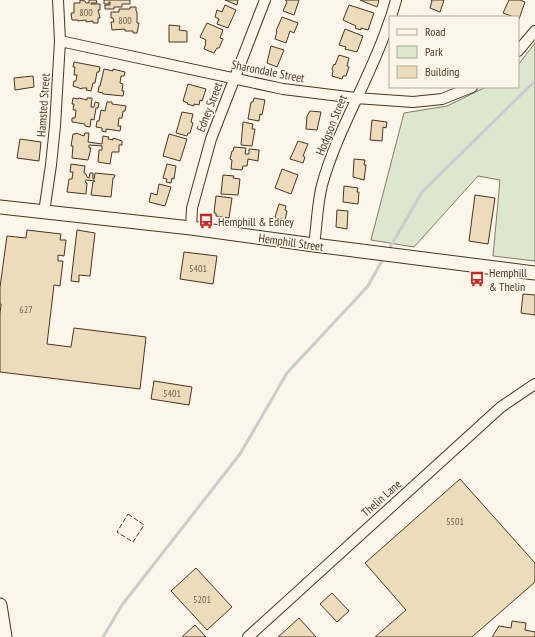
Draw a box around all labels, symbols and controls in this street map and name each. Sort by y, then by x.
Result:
house number: 800 [79,6,93,19]
house number: 800 [118,14,132,27]
legend [389,16,519,88]
text: Road [425,24,445,39]
text: Park [425,44,443,59]
street label: Sharondale Street [230,57,306,86]
text: Building [425,64,460,79]
street label: Hamsted Street [33,72,53,137]
street label: Edney Street [193,79,226,134]
street label: Hodgson Street [312,92,350,157]
bus stop icon: Hemphill & Edney [197,212,215,230]
place label: Hemphill & Edney [218,214,294,229]
street label: Hemphill Street [258,230,325,254]
house number: 5401 [189,262,207,275]
place label: Hemphill & Thelin [489,265,527,294]
bus stop icon: Hemphill & Thelin [468,270,486,288]
house number: 627 [19,303,33,316]
house number: 5401 [163,387,181,400]
street label: Thelin Lane [358,476,404,520]
house number: 5501 [446,515,464,528]
house number: 5201 [193,593,211,606]

